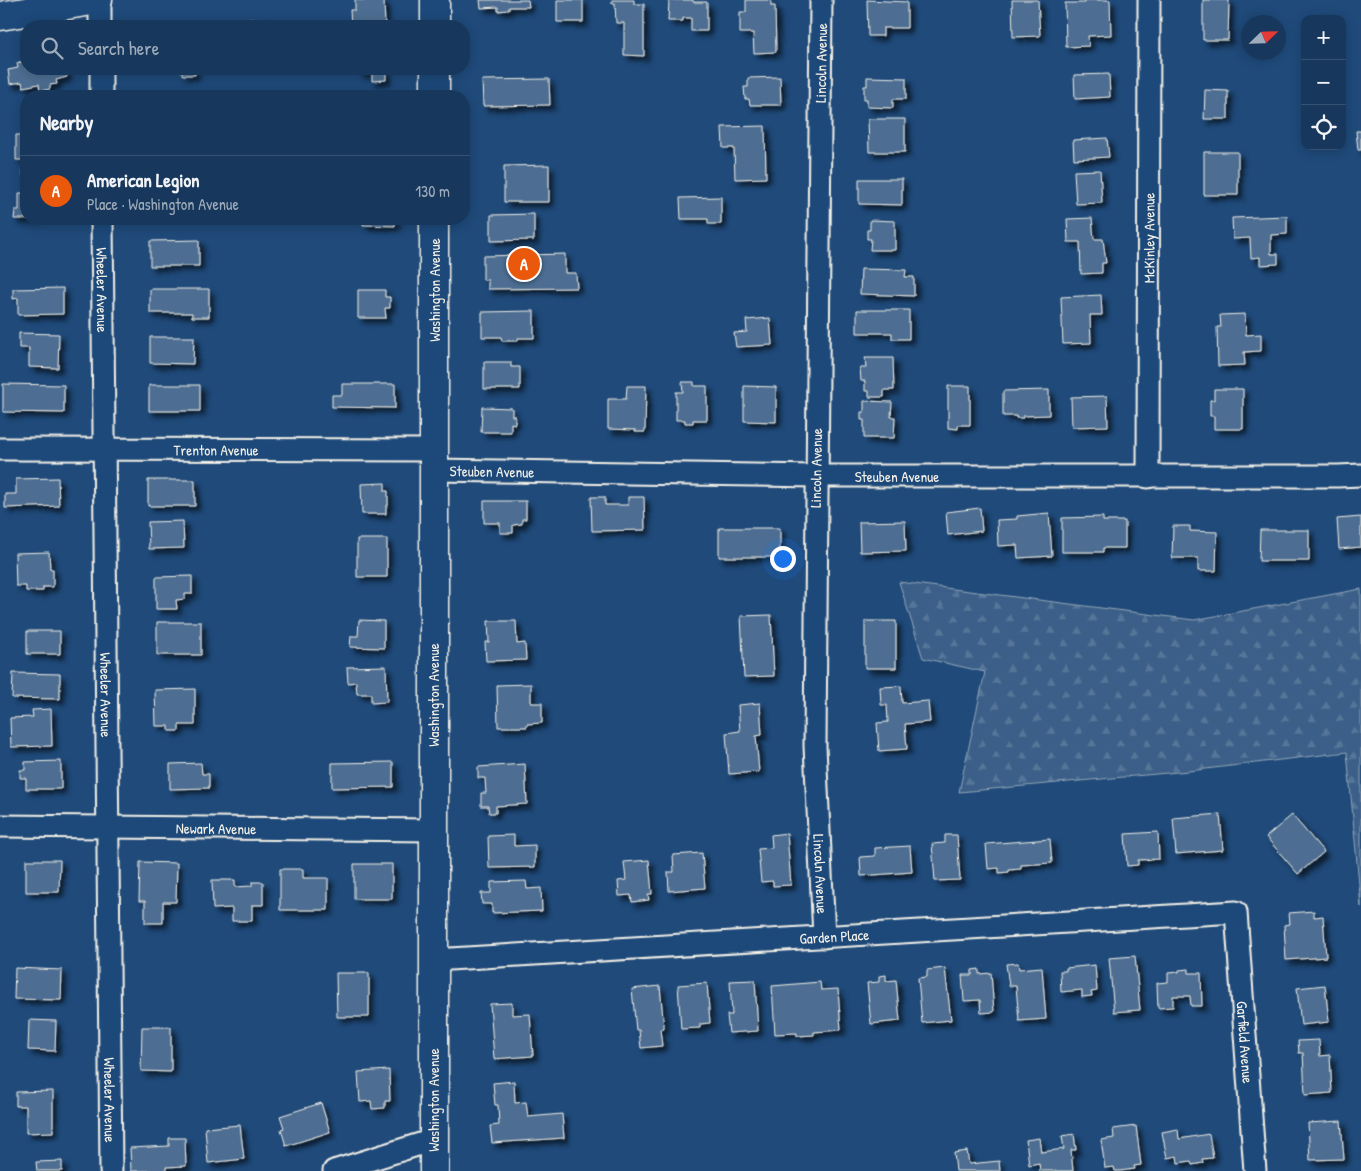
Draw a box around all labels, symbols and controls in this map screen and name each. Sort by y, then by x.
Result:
north arrow [1241,15,1286,60]
map controls [1301,15,1346,150]
button: + [1301,15,1346,60]
search box [20,20,470,75]
street label: Lincoln Avenue [810,23,832,103]
icon: search [38,34,66,62]
text: Search here [78,35,159,61]
button: − [1301,60,1346,105]
button: locate [1301,105,1346,150]
text: Nearby [40,108,93,137]
text: American Legion [87,167,200,193]
text: A [52,180,60,202]
text: 130 m [415,180,450,202]
text: Place · Washington Avenue [87,193,239,215]
street label: McKinley Avenue [1138,193,1159,283]
street label: Washington Avenue [424,238,445,342]
pin: A [508,245,540,283]
street label: Wheeler Avenue [92,247,114,333]
street label: Lincoln Avenue [805,428,827,508]
street label: Trenton Avenue [173,439,259,460]
street label: Steuben Avenue [450,460,534,482]
street label: Steuben Avenue [855,466,939,487]
your location [770,546,796,572]
street label: Washington Avenue [423,643,444,747]
street label: Wheeler Avenue [96,652,117,738]
street label: Newark Avenue [176,817,256,839]
street label: Lincoln Avenue [809,833,833,914]
street label: Garden Place [799,923,870,949]
street label: Garfield Avenue [1232,1000,1259,1084]
street label: Washington Avenue [423,1048,444,1152]
street label: Wheeler Avenue [99,1057,121,1143]

